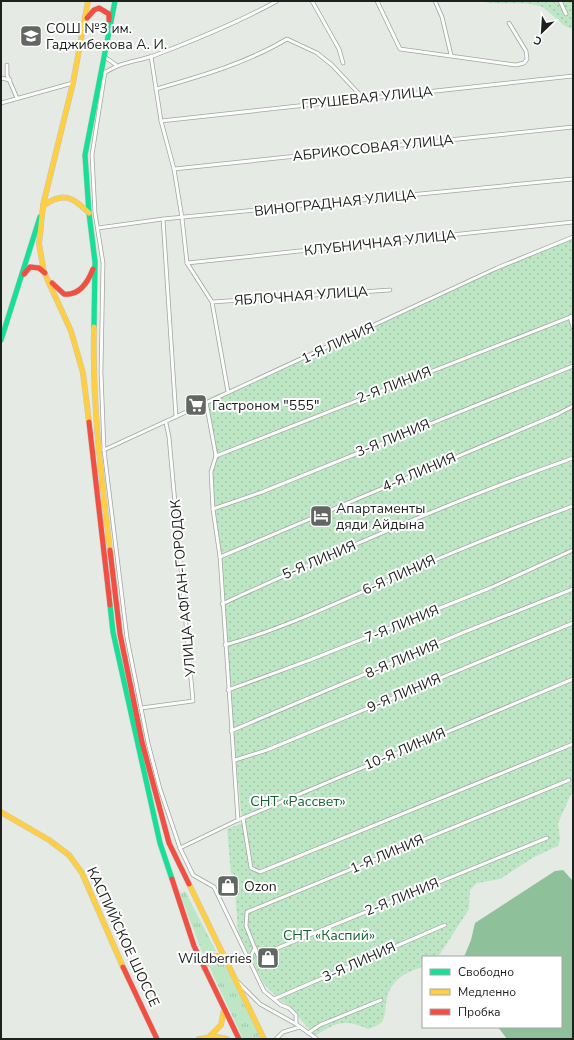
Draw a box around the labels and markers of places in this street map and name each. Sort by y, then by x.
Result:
place label: СОШ №3 им. Гаджибекова А. И. [46,19,167,54]
school or university icon: СОШ №3 им. Гаджибекова А. И. [18,23,44,49]
supermarket icon: Гастроном "555" [183,392,209,418]
place label: Гастроном "555" [212,396,319,415]
place label: Апартаменты дяди Айдына [336,499,425,534]
hotel icon: Апартаменты дяди Айдына [308,503,334,529]
shop icon: Ozon [215,873,241,899]
place label: Ozon [244,877,277,896]
shop icon: Wildberries [255,945,281,971]
place label: Wildberries [178,949,252,968]

